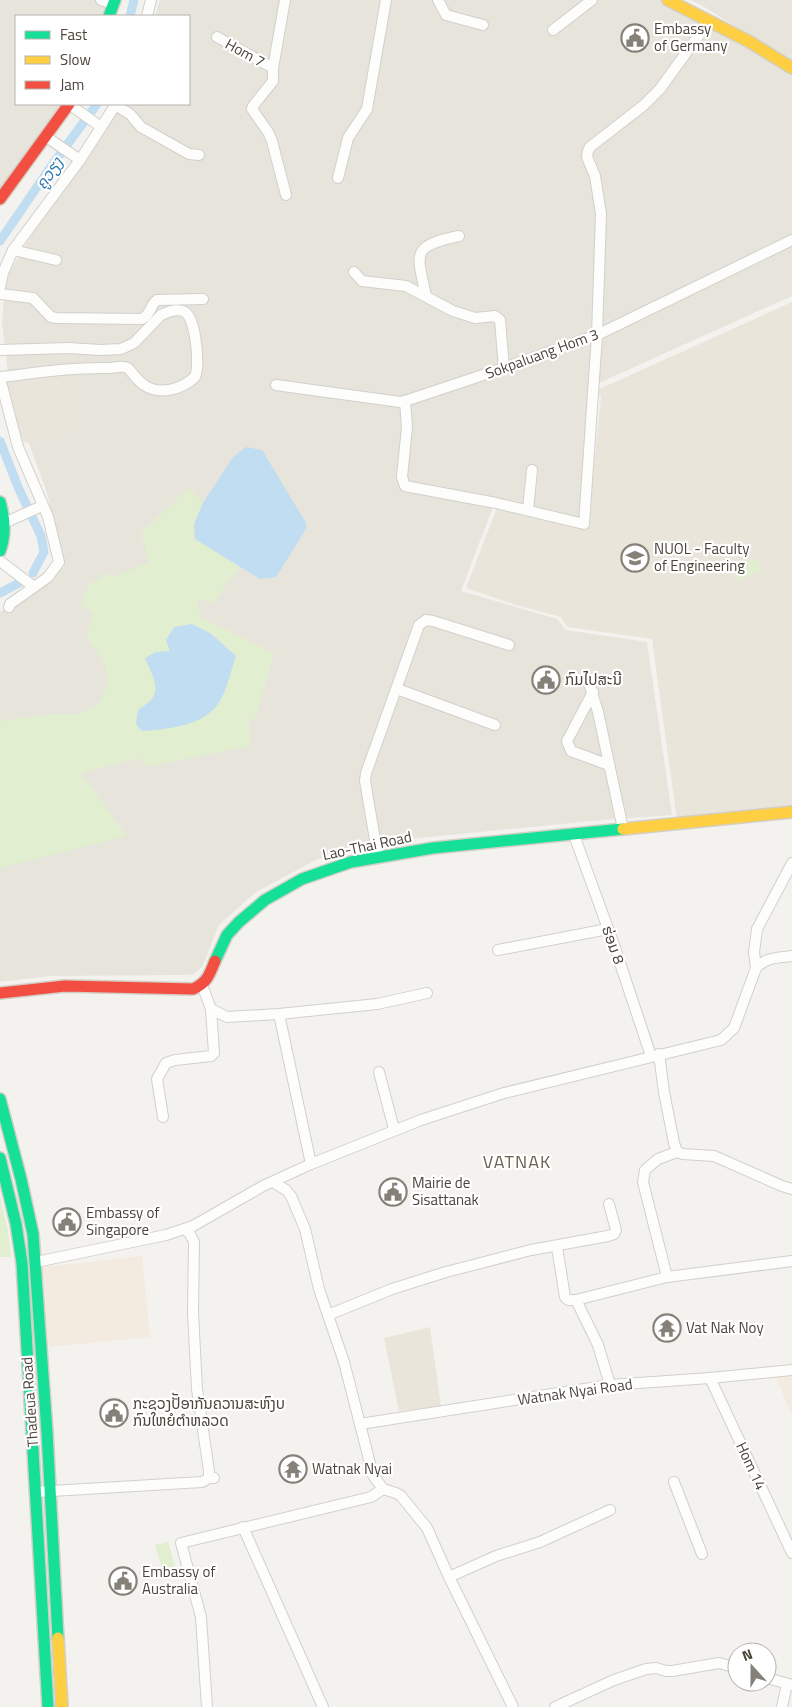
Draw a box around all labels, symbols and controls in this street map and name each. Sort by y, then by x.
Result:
legend [15,15,190,105]
place label: Embassy of Germany [654,17,727,57]
text: Fast [60,23,88,46]
public building icon: Embassy of Germany [620,23,650,53]
street label: Hom 7 [221,32,269,73]
text: Slow [60,48,91,71]
text: Jam [60,73,84,96]
water label: ຄູວຽງ [29,151,69,194]
street label: Sokpaluang Hom 3 [482,322,602,385]
place label: NUOL - Faculty of Engineering [654,537,749,577]
school or university icon: NUOL - Faculty of Engineering [620,543,650,573]
public building icon: ກົມໄປສະນີ [531,665,561,695]
place label: ກົມໄປສະນີ [565,668,622,691]
street label: Lao-Thai Road [320,825,414,866]
street label: ຮ່ອມ 8 [596,922,631,967]
district label: VATNAK [483,1148,551,1175]
place label: Mairie de Sisattanak [412,1171,479,1211]
public building icon: Mairie de Sisattanak [378,1177,408,1207]
place label: Embassy of Singapore [86,1201,160,1241]
public building icon: Embassy of Singapore [52,1207,82,1237]
temple icon: Vat Nak Noy [652,1313,682,1343]
place label: Vat Nak Noy [686,1316,764,1339]
street label: Thadeua Road [15,1356,44,1448]
street label: Watnak Nyai Road [516,1372,634,1411]
place label: ກະຊວງປັັອາກັນຄວານສະຫົງບ ກົນໃຫຍໍຕຳຫລວດ [133,1392,285,1432]
public building icon: ກະຊວງປັັອາກັນຄວານສະຫົງບ ກົນໃຫຍໍຕຳຫລວດ [99,1398,129,1428]
street label: Hom 14 [730,1438,773,1494]
temple icon: Watnak Nyai [278,1454,308,1484]
place label: Watnak Nyai [312,1457,392,1480]
place label: Embassy of Australia [142,1560,216,1600]
public building icon: Embassy of Australia [108,1566,138,1596]
north arrow [727,1642,777,1692]
text: N [739,1643,755,1666]

